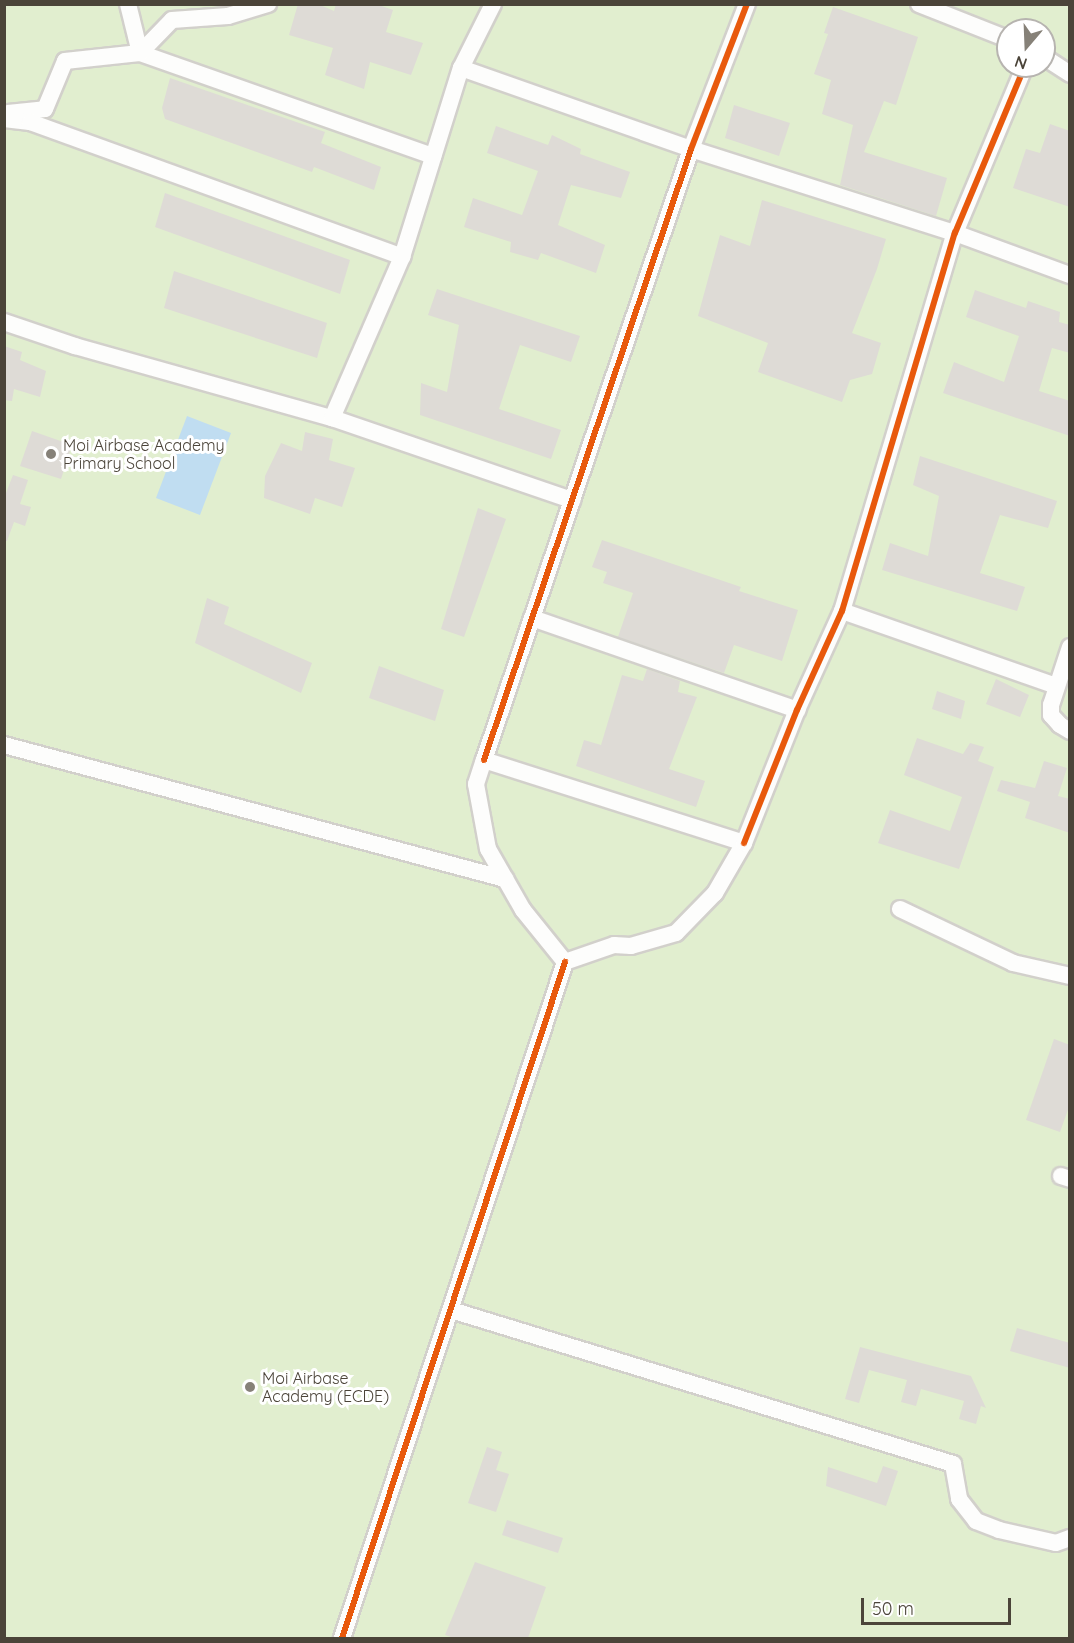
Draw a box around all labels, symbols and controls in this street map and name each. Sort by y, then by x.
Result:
north arrow [996,18,1056,78]
text: N [1012,52,1030,75]
place label: Moi Airbase Academy Primary School [63,435,225,473]
marker: Moi Airbase Academy Primary School [44,447,58,461]
place label: Moi Airbase Academy (ECDE) [262,1368,389,1406]
marker: Moi Airbase Academy (ECDE) [243,1380,257,1394]
scale bar [864,1586,1014,1624]
text: 50 m [872,1597,914,1620]

